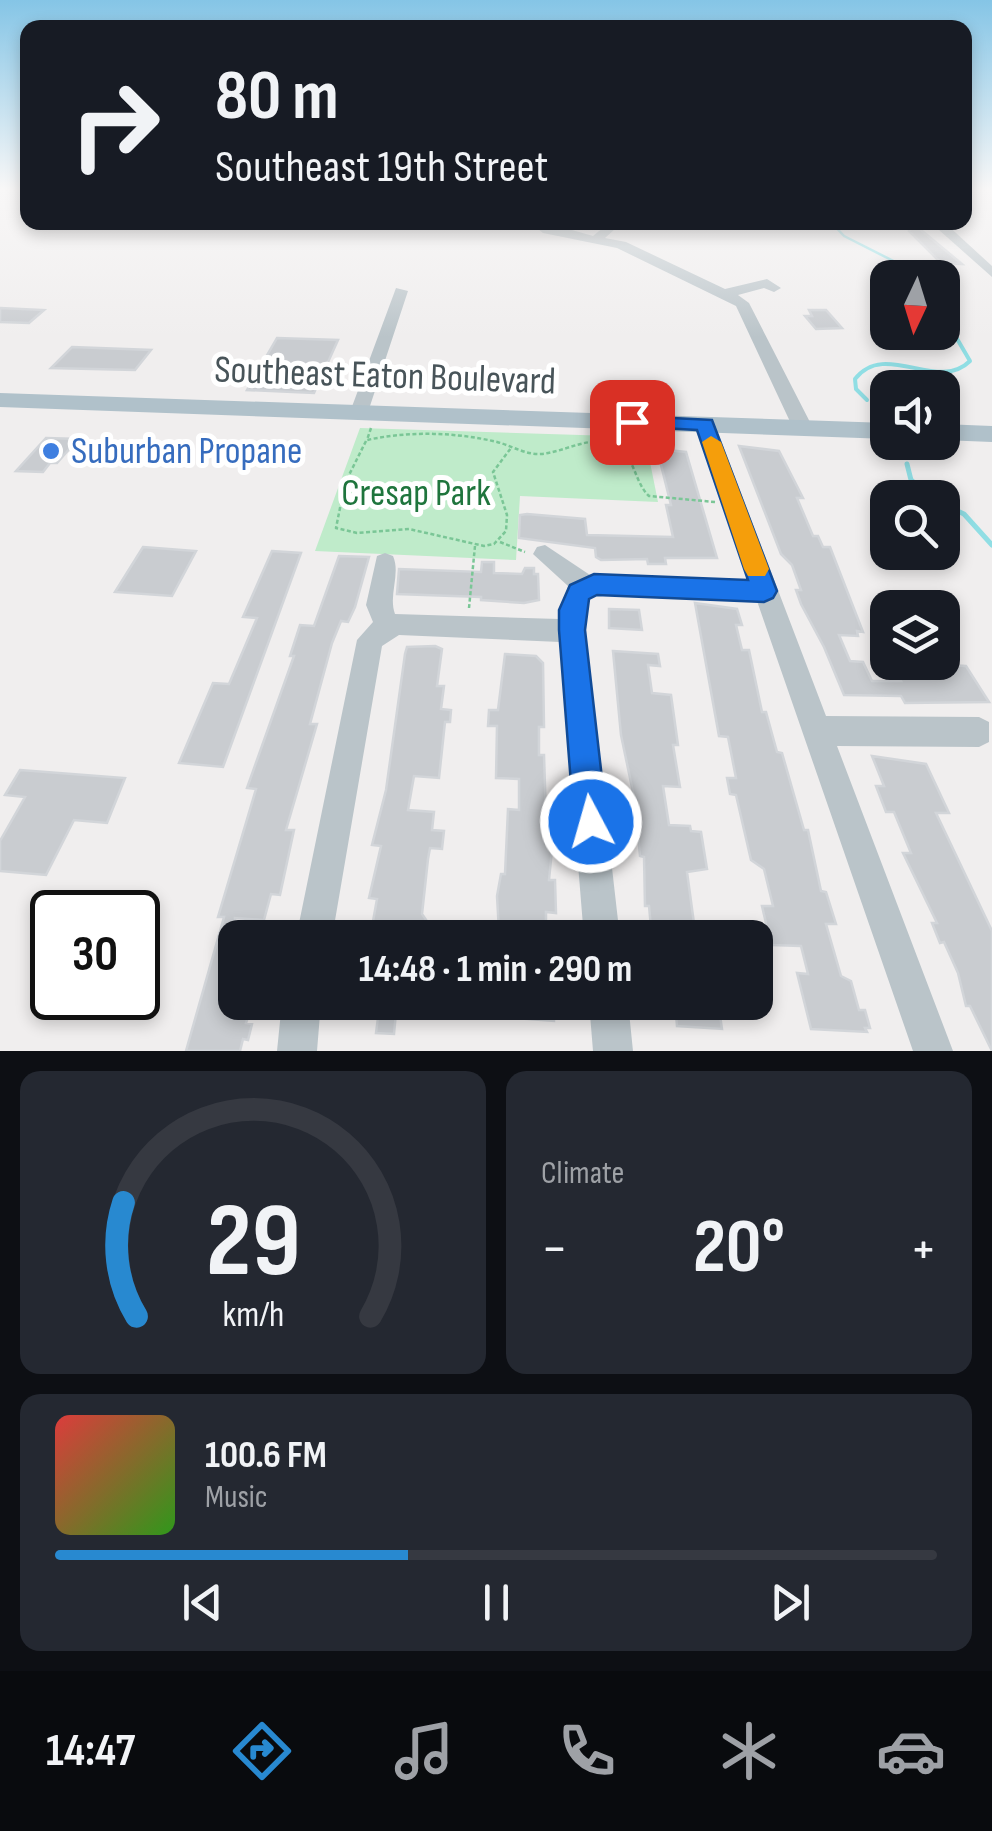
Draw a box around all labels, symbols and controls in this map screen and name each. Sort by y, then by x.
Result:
text: 80 m [215,55,339,139]
icon: right [50,60,180,190]
text: Southeast 19th Street [215,140,548,195]
north arrow [870,260,960,350]
map controls [870,260,960,680]
street label: Southeast Eaton Boulevard [214,348,556,404]
button: sound [870,370,960,460]
pin [590,380,675,465]
icon: arrive [605,395,660,450]
place label: Suburban Propane [71,429,302,474]
marker: Suburban Propane [40,440,62,462]
park label: Cresap Park [341,471,491,516]
button: search [870,480,960,570]
button: layers [870,590,960,680]
position arrow [539,770,643,874]
speed limit sign: 30 [30,890,160,1020]
text: 14:48 · 1 min · 290 m [359,947,632,992]
text: Climate [541,1154,624,1193]
text: 29 [206,1180,300,1305]
text: 20° [693,1203,785,1294]
text: − [541,1216,568,1283]
text: + [910,1216,937,1283]
text: km/h [222,1294,284,1337]
text: 100.6 FM [205,1433,327,1478]
text: Music [205,1478,268,1517]
icon: previous [175,1575,230,1630]
icon: pause [469,1575,524,1630]
icon: next [763,1575,818,1630]
icon: directions [227,1716,297,1786]
icon: music [389,1716,459,1786]
icon: phone [552,1716,622,1786]
icon: climate [714,1716,784,1786]
icon: car [876,1716,946,1786]
text: 14:47 [46,1724,135,1779]

